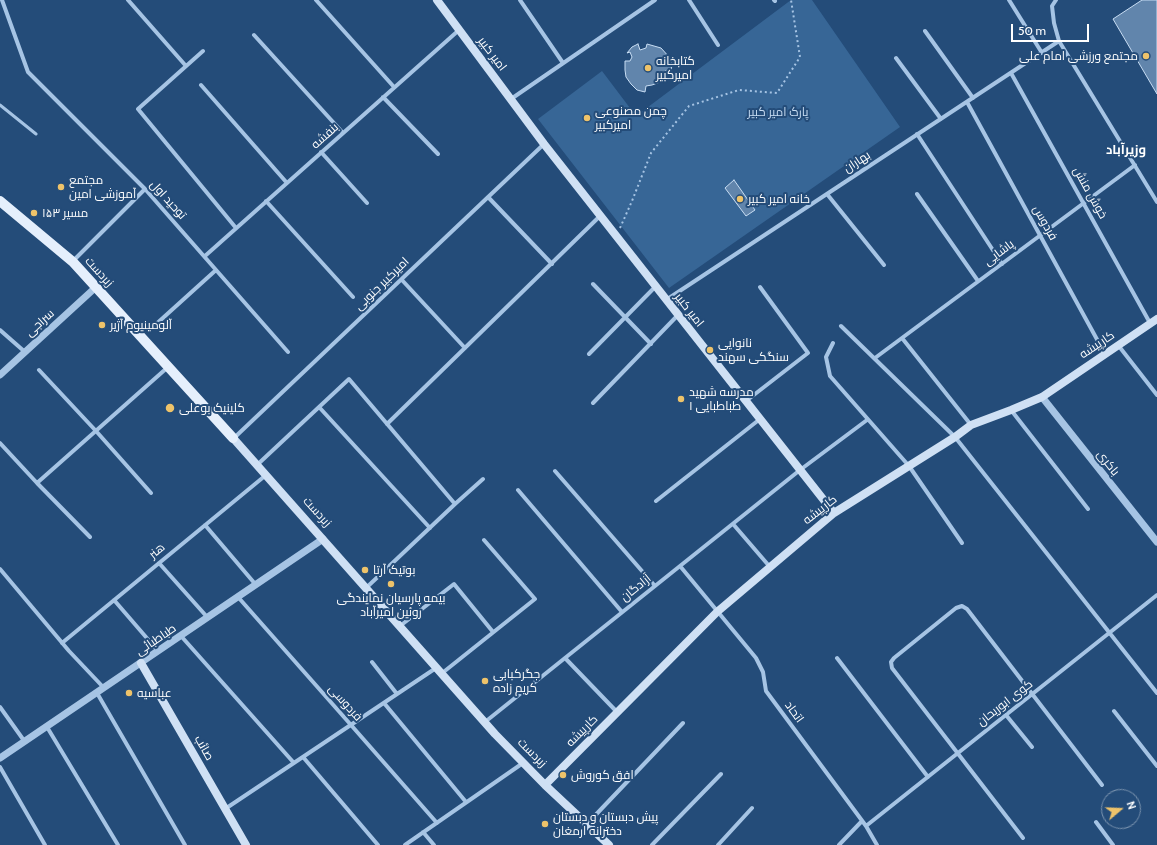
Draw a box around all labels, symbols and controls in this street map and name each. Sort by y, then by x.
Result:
scale bar [1013,16,1091,42]
text: 50 m [1018,23,1046,38]
street label: امیر کبیر [475,34,509,74]
place label: مجتمع ورزشی امام علی [1019,49,1138,63]
marker: مجتمع ورزشی امام علی [1141,51,1151,61]
place label: کتابخانه امیرکبیر [656,54,695,82]
marker: کتابخانه امیرکبیر [643,63,653,73]
place label: چمن مصنوعی امیرکبیر [595,104,667,132]
park label: پارک امیر کبیر [748,105,808,119]
marker: چمن مصنوعی امیرکبیر [582,113,592,123]
street label: بنفشه [308,120,342,152]
district label: وزیرآباد [1106,142,1146,158]
street label: بهاران [841,148,873,176]
street label: خوش منش [1070,165,1110,221]
place label: مجتمع آموزشی امین [69,173,136,201]
street label: توحید اول [147,178,189,222]
marker: مجتمع آموزشی امین [56,182,66,192]
place label: خانه امیر کبیر [748,192,810,206]
marker: خانه امیر کبیر [735,194,745,204]
street label: فردوس [1030,203,1060,243]
place label: مسیر ۱۵۳ [42,206,88,220]
marker: مسیر ۱۵۳ [29,208,39,218]
street label: پاشایی [981,237,1017,269]
street label: زبردست [82,254,116,290]
street label: امیرکبیر جنوبی [352,255,412,313]
street label: امیر کبیر [671,290,707,330]
street label: سراجی [23,306,57,340]
place label: آلومینیوم آژیر [110,318,172,332]
marker: آلومینیوم آژیر [97,320,107,330]
street label: کارپیشه [1077,328,1117,362]
place label: نانوایی سنگکی سهند [718,336,789,364]
marker: نانوایی سنگکی سهند [705,345,715,355]
place label: مدرسه شهید طباطبایی ۱ [689,385,754,413]
marker: مدرسه شهید طباطبایی ۱ [676,394,686,404]
place label: کلینیک بوعلی [179,401,245,415]
marker: کلینیک بوعلی [164,402,176,414]
street label: باکری [1094,447,1122,479]
street label: کارپیشه [800,492,840,528]
street label: زبردست [300,494,334,530]
street label: هنر [146,540,168,562]
place label: بوتیک آرتا [373,563,416,577]
marker: بوتیک آرتا [360,565,370,575]
street label: آزادگان [618,571,654,605]
marker: بیمه پارسیان نمایندگی روئین امیرآباد [386,579,396,589]
place label: بیمه پارسیان نمایندگی روئین امیرآباد [337,591,445,619]
street label: طباطبائی [133,621,179,659]
place label: جگرکبابی کریم زاده [493,667,540,695]
marker: جگرکبابی کریم زاده [480,676,490,686]
street label: کوی ابوریحان [974,677,1036,729]
street label: فردوسی [325,682,365,724]
place label: عباسیه [137,686,172,700]
marker: عباسیه [124,688,134,698]
street label: اتحاد [781,698,807,726]
street label: کارپیشه [563,712,601,750]
street label: صائب [191,733,217,763]
street label: زبردست [514,735,550,771]
place label: افق کوروش [571,768,634,782]
marker: افق کوروش [558,770,568,780]
north arrow [1101,789,1141,829]
text: N [1124,799,1139,811]
place label: پیش دبستان و دبستان دخترانه ارمغان [553,810,658,838]
marker: پیش دبستان و دبستان دخترانه ارمغان [540,819,550,829]

